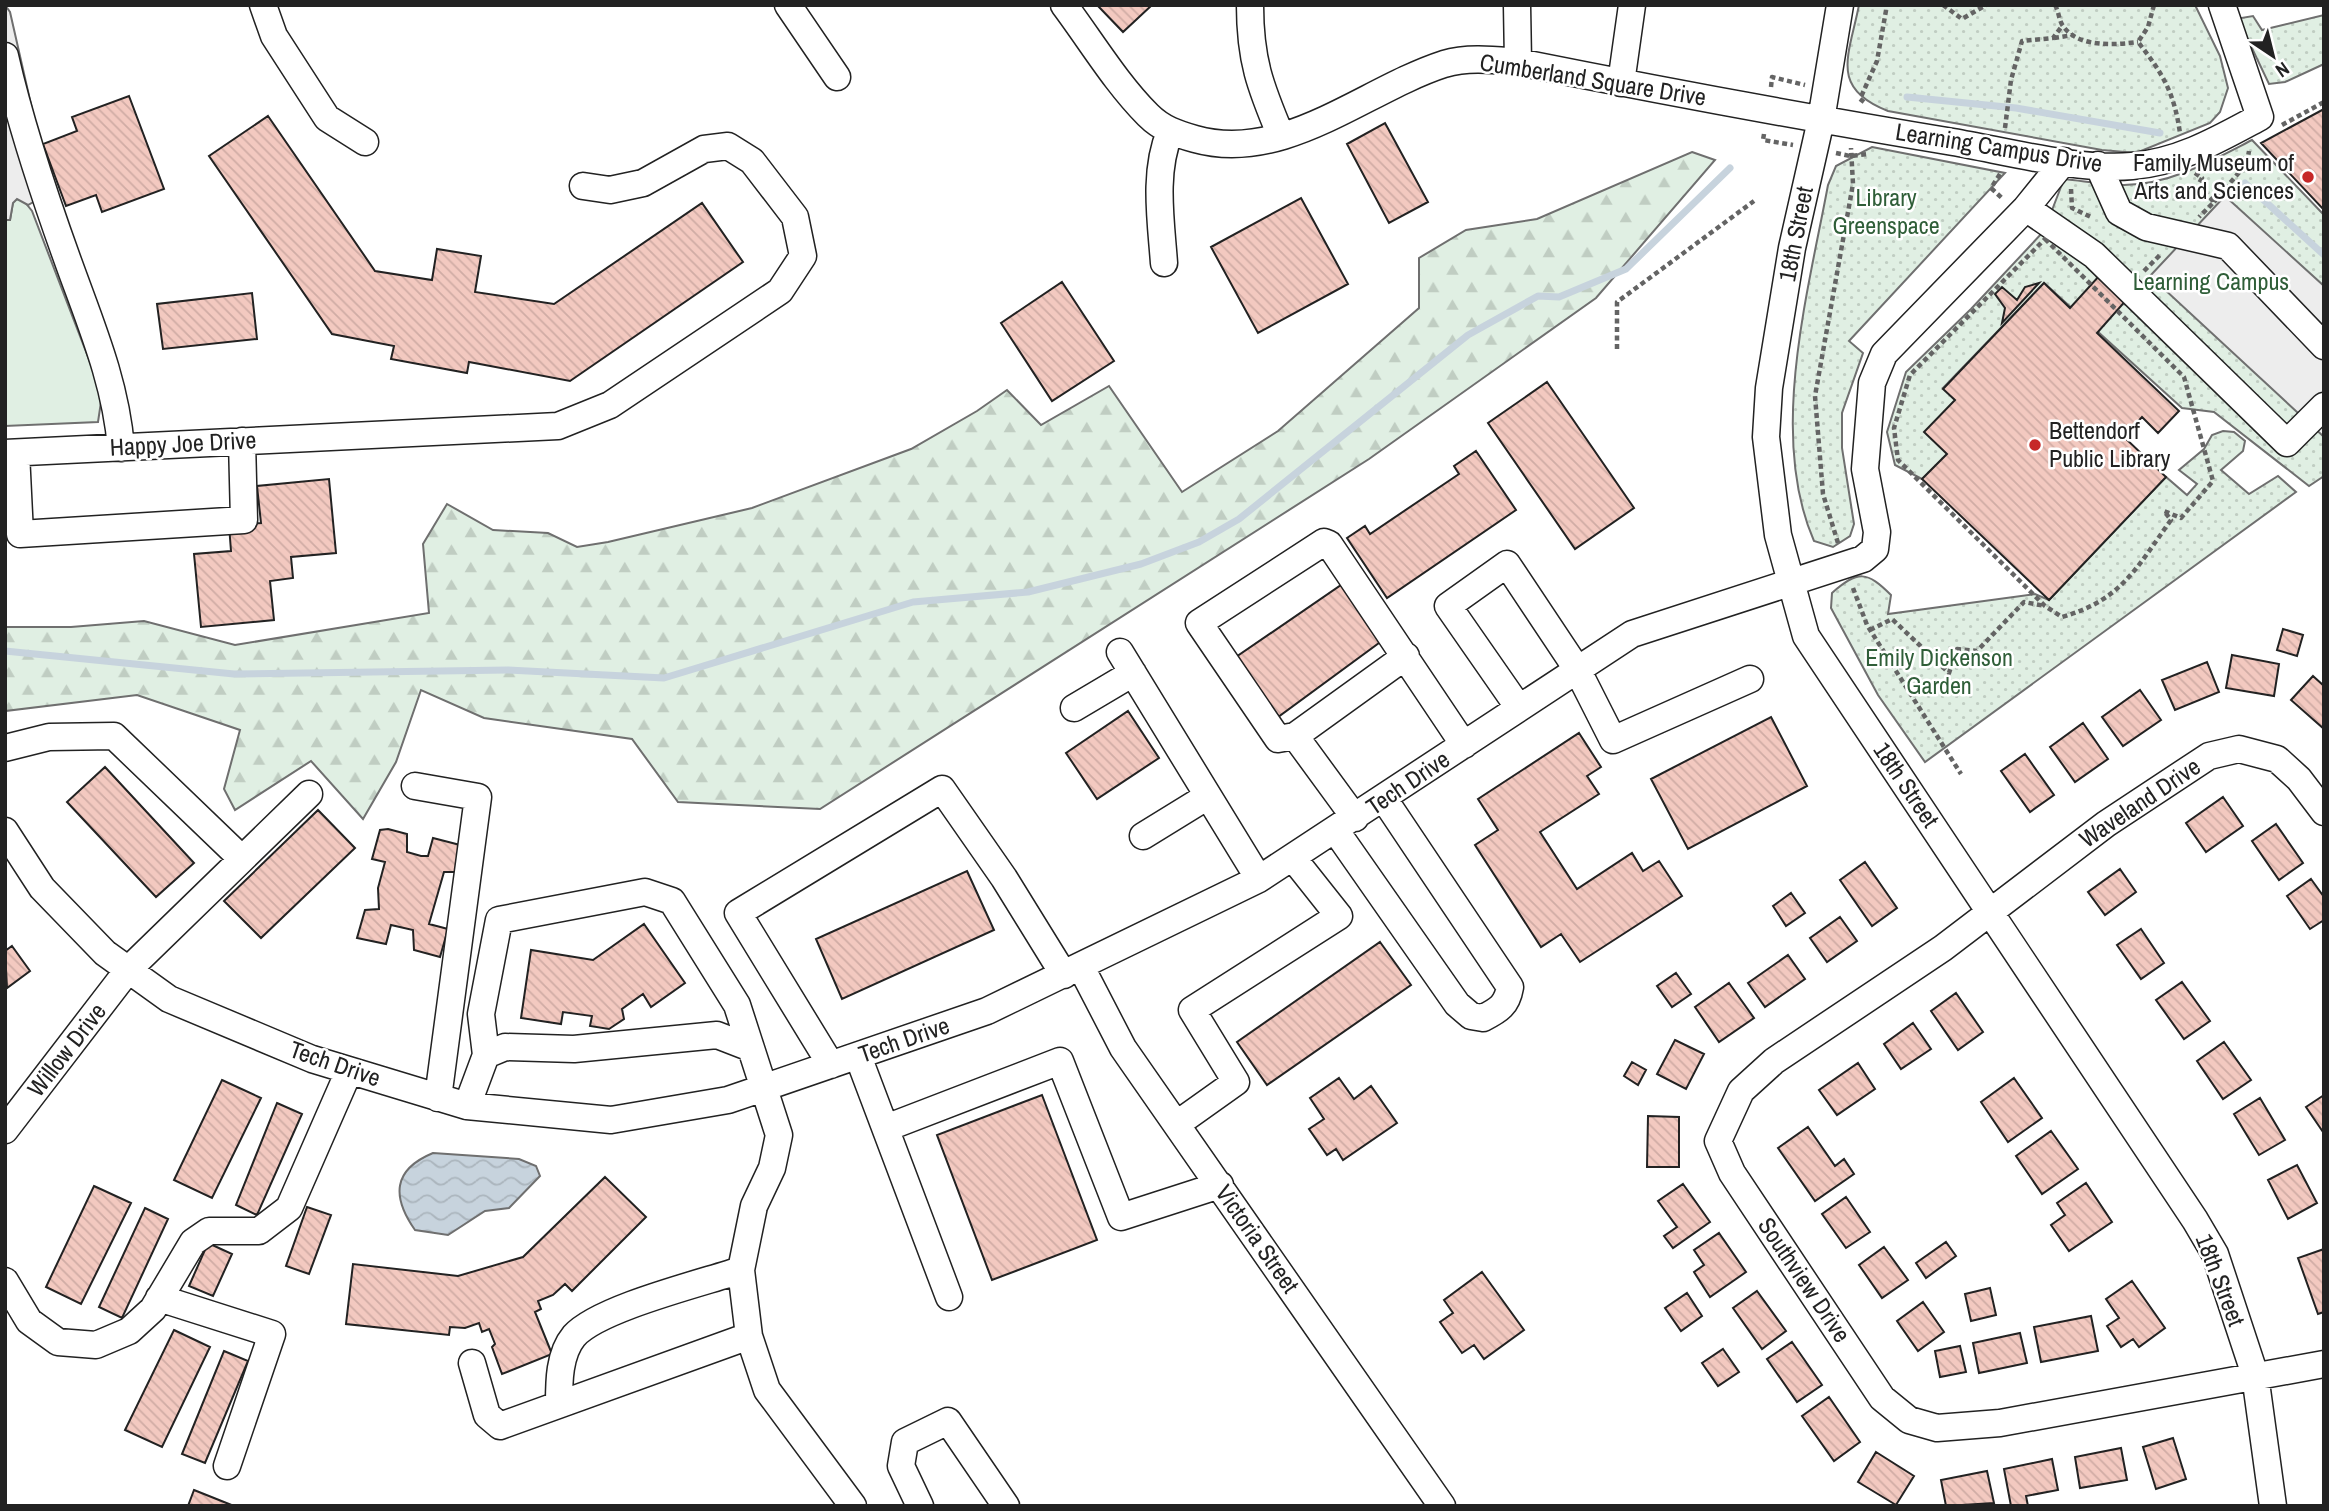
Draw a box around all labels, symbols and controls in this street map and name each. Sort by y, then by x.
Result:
north arrow [2238,21,2308,91]
street label: Cumberland Square Drive [1478,45,1709,113]
text: N [2271,56,2295,84]
street label: Learning Campus Drive [1893,115,2105,179]
place label: Family Museum of Arts and Sciences [2133,146,2295,206]
marker: Family Museum of Arts and Sciences [2300,169,2316,185]
park label: Library Greenspace [1832,181,1940,241]
street label: 18th Street [1770,183,1820,284]
park label: Learning Campus [2133,265,2289,297]
place label: Bettendorf Public Library [2049,414,2171,474]
street label: Happy Joe Drive [109,423,257,463]
marker: Bettendorf Public Library [2027,437,2043,453]
park label: Emily Dickenson Garden [1865,641,2013,701]
street label: 18th Street [1867,736,1947,834]
street label: Tech Drive [1360,743,1455,822]
street label: Waveland Drive [2073,750,2206,854]
street label: Willow Drive [20,996,113,1103]
street label: Tech Drive [854,1009,953,1069]
street label: Tech Drive [286,1033,385,1093]
street label: Victoria Street [1209,1178,1307,1299]
street label: Southview Drive [1751,1211,1858,1348]
street label: 18th Street [2189,1229,2253,1331]

